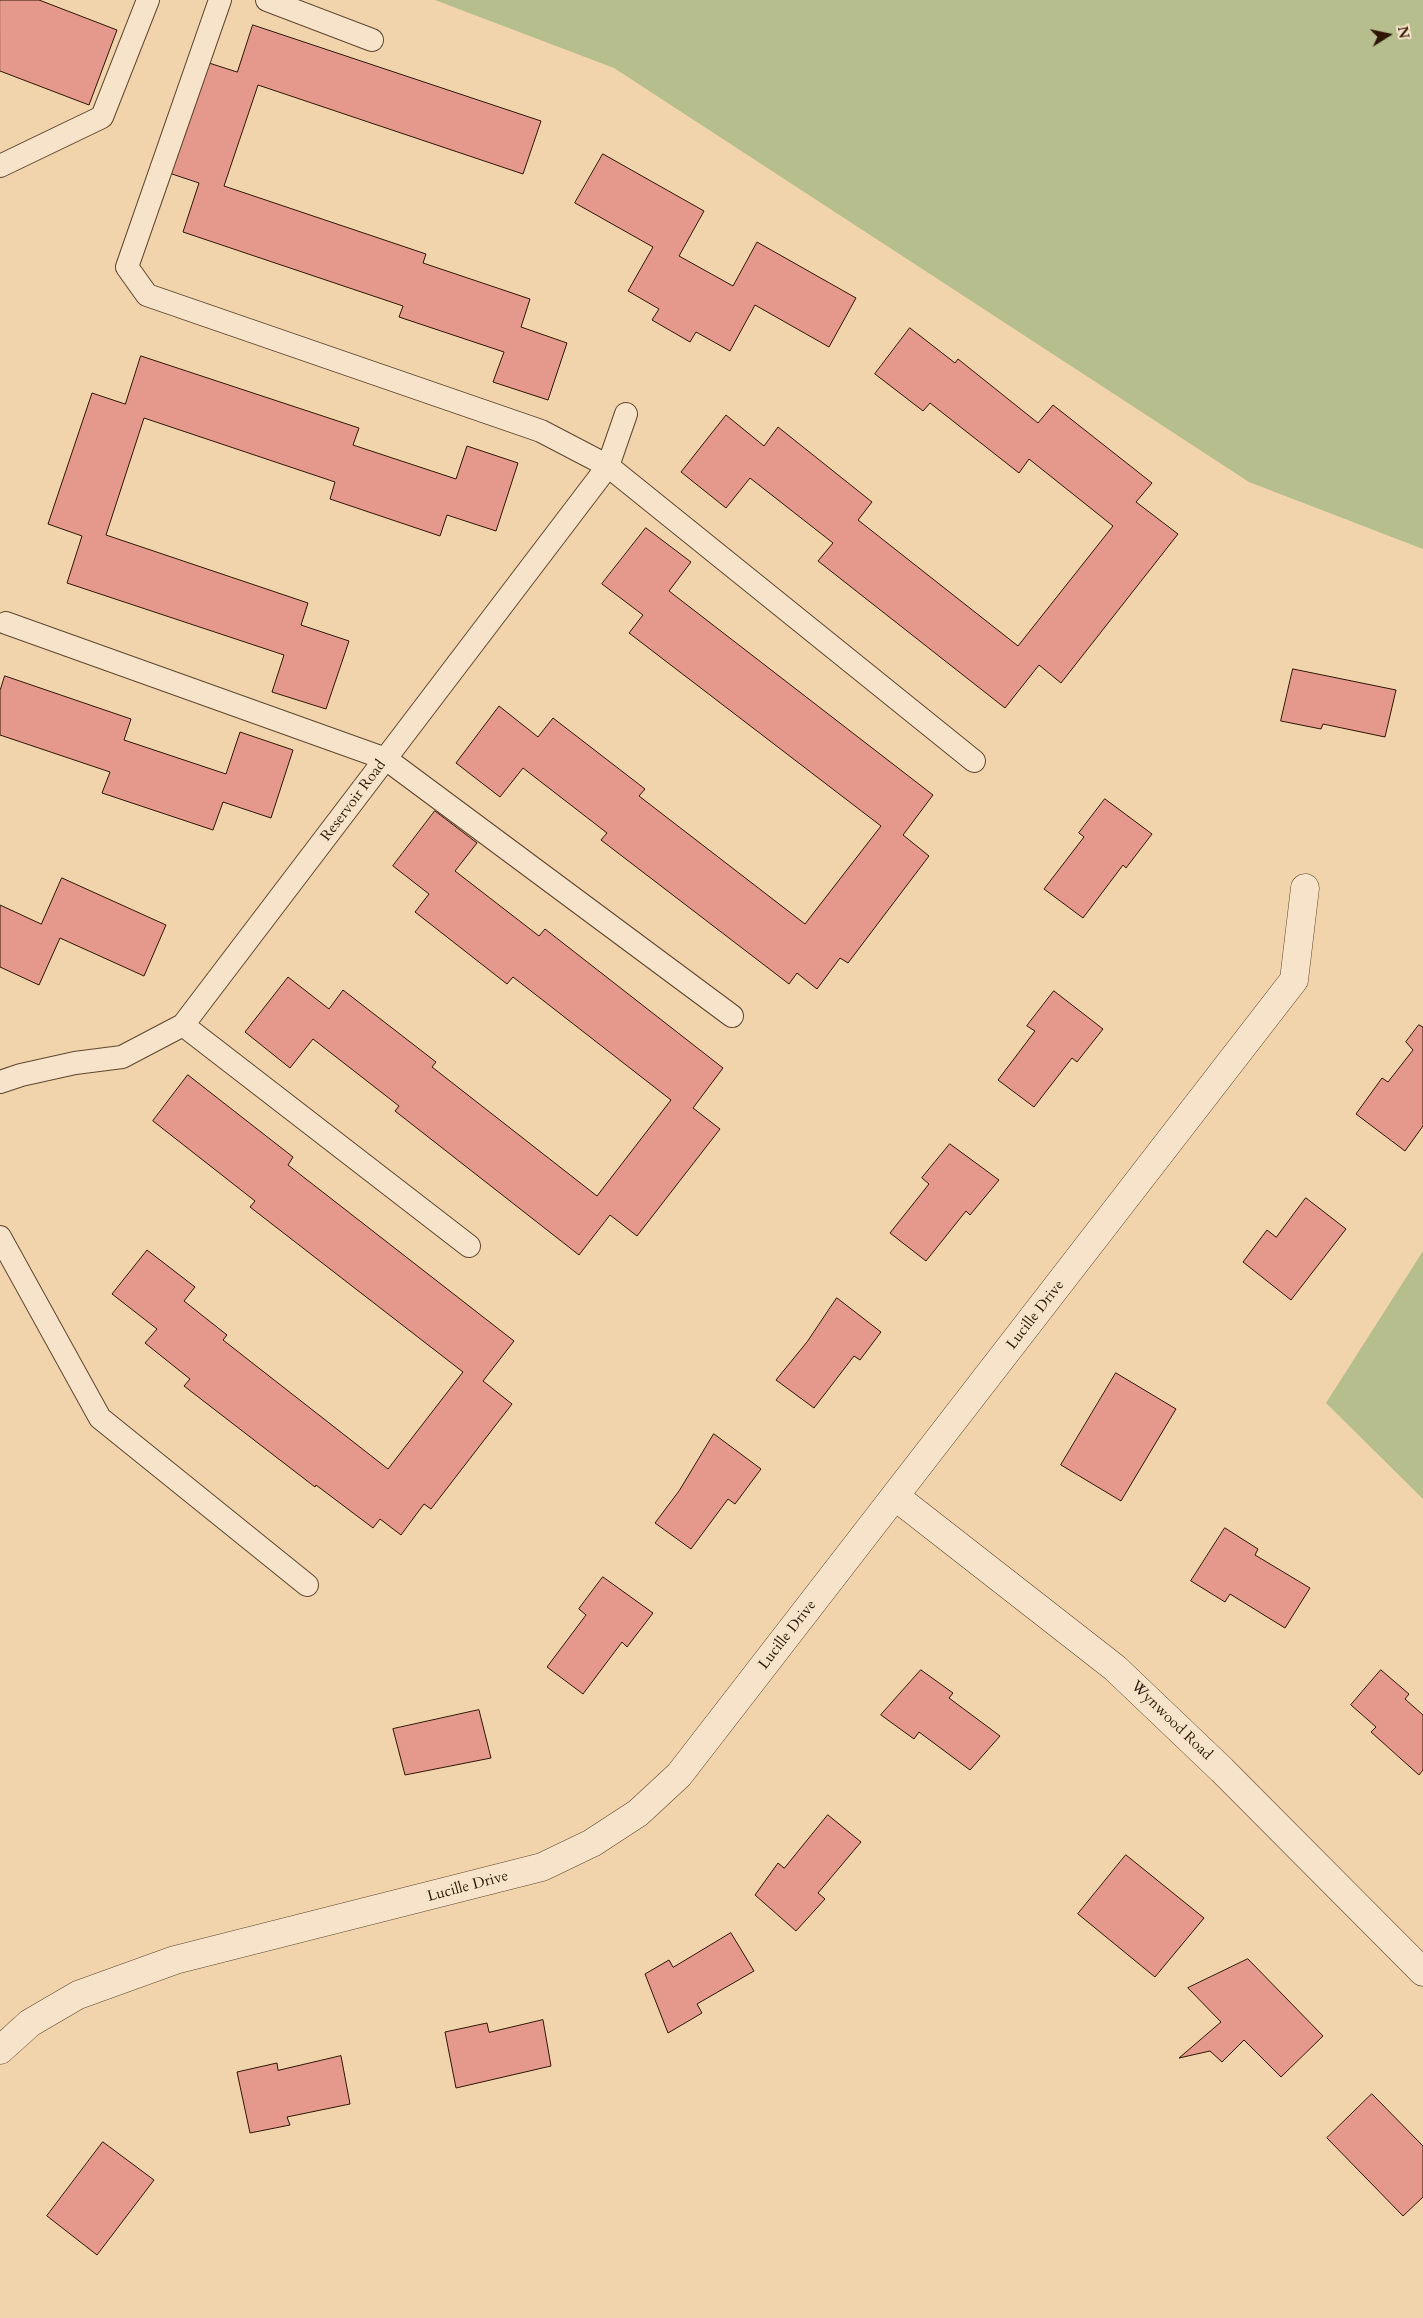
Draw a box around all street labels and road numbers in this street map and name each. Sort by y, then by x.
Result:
street label: Reservoir Road [318,757,390,845]
street label: Lucille Drive [1003,1277,1069,1353]
street label: Lucille Drive [755,1597,821,1673]
street label: Wynwood Road [1127,1678,1215,1764]
street label: Lucille Drive [426,1868,510,1906]

